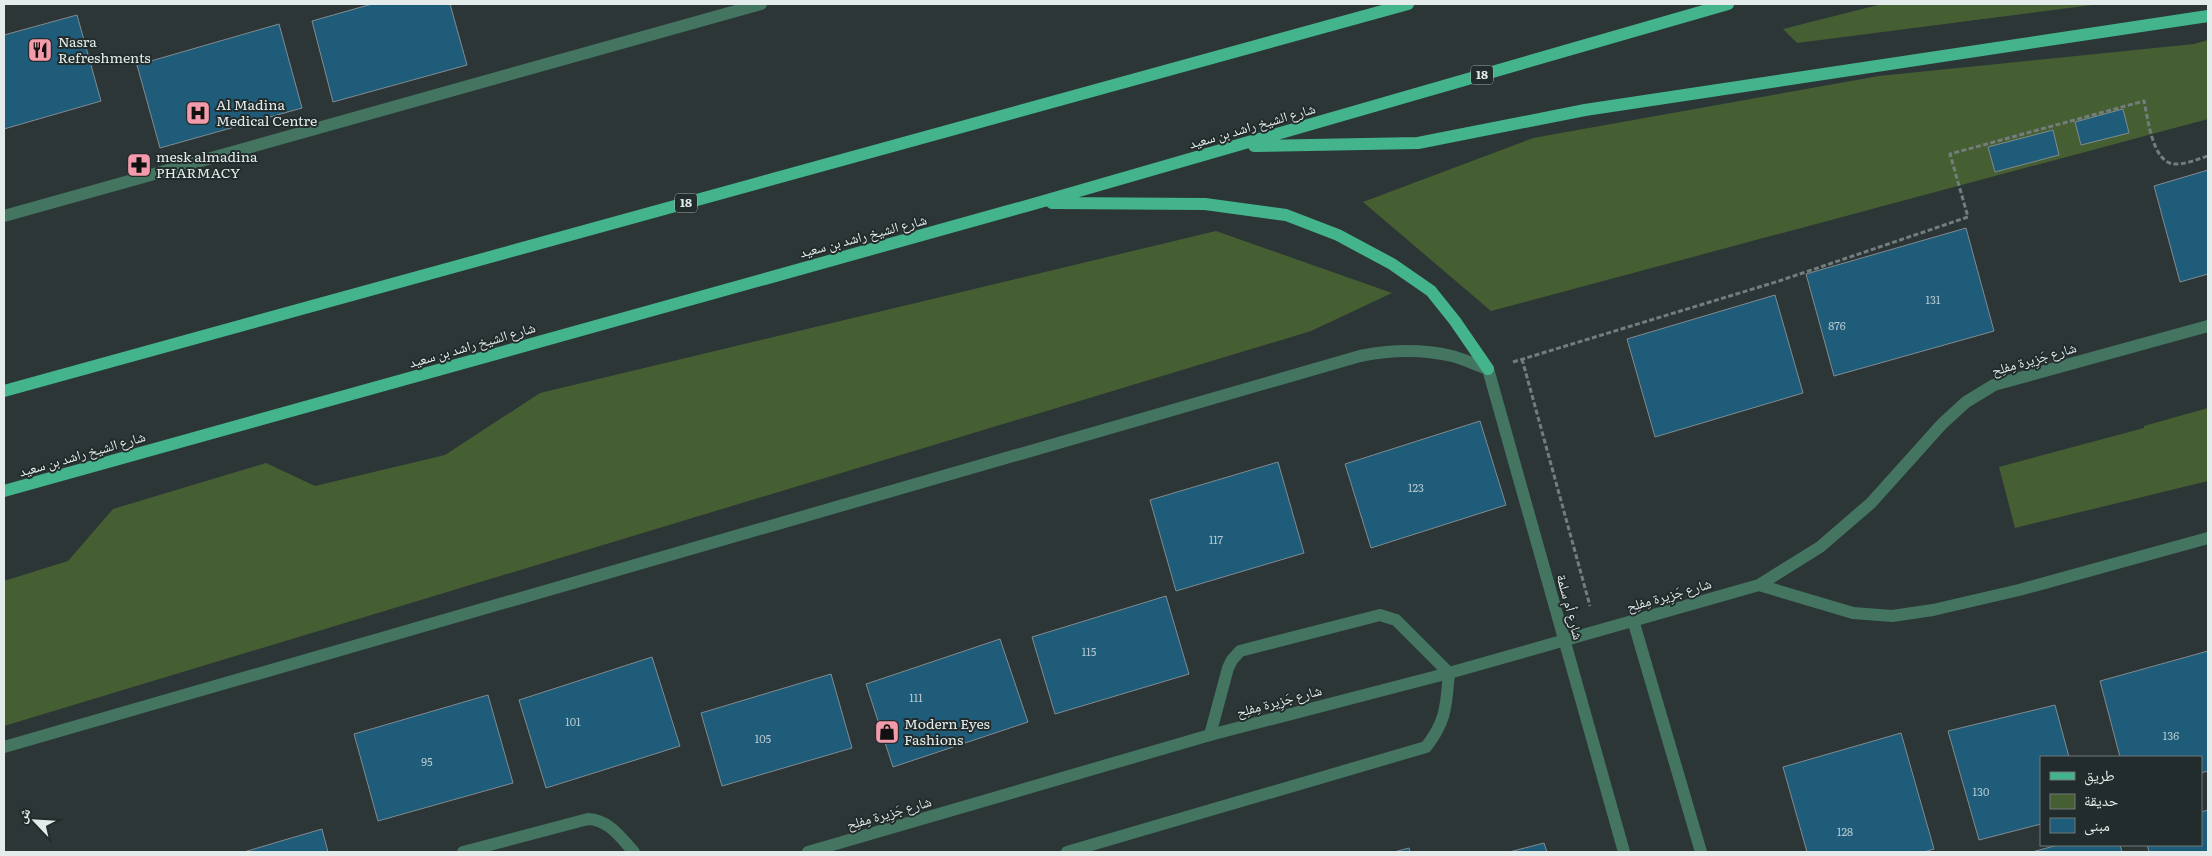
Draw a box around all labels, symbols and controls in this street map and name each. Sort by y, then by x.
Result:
place label: Nasra Refreshments [58,31,151,67]
restaurant icon: Nasra Refreshments [27,37,53,63]
road number: 18 [1471,66,1493,84]
place label: Al Madina Medical Centre [216,94,317,130]
street label: شارع الشيخ راشد بن سعيد [1186,97,1318,154]
hospital icon: Al Madina Medical Centre [185,100,211,126]
place label: mesk almadina PHARMACY [156,146,258,182]
pharmacy icon: mesk almadina PHARMACY [126,152,152,178]
road number: 18 [675,194,697,212]
street label: شارع الشيخ راشد بن سعيد [797,208,929,263]
house number: 131 [1926,291,1941,307]
street label: شارع الشيخ راشد بن سعيد [406,316,538,373]
house number: 876 [1828,317,1846,333]
street label: شارع جَزِيرة مِفلِح [1989,336,2079,382]
street label: شارع الشيخ راشد بن سعيد [16,425,148,482]
house number: 123 [1408,479,1424,495]
house number: 117 [1209,531,1224,547]
street label: شارع أم سلمة [1552,572,1589,642]
street label: شارع جَزِيرة مِفلِح [1624,572,1714,618]
house number: 115 [1082,643,1097,659]
street label: شارع جَزِيرة مِفلِح [1234,679,1324,723]
house number: 111 [909,689,923,705]
house number: 101 [565,713,581,729]
place label: Modern Eyes Fashions [904,713,990,749]
shop icon: Modern Eyes Fashions [874,719,900,745]
house number: 136 [2163,727,2179,743]
house number: 105 [755,730,772,746]
house number: 95 [421,753,433,769]
legend [2040,756,2202,846]
text: طريق [2084,763,2115,786]
house number: 130 [1973,783,1989,799]
text: حديقة [2084,788,2119,811]
street label: شارع جَزِيرة مِفلِح [844,790,934,836]
north arrow [10,796,60,846]
text: ش [10,804,35,826]
text: مبنى [2084,813,2110,836]
house number: 128 [1837,823,1853,839]

